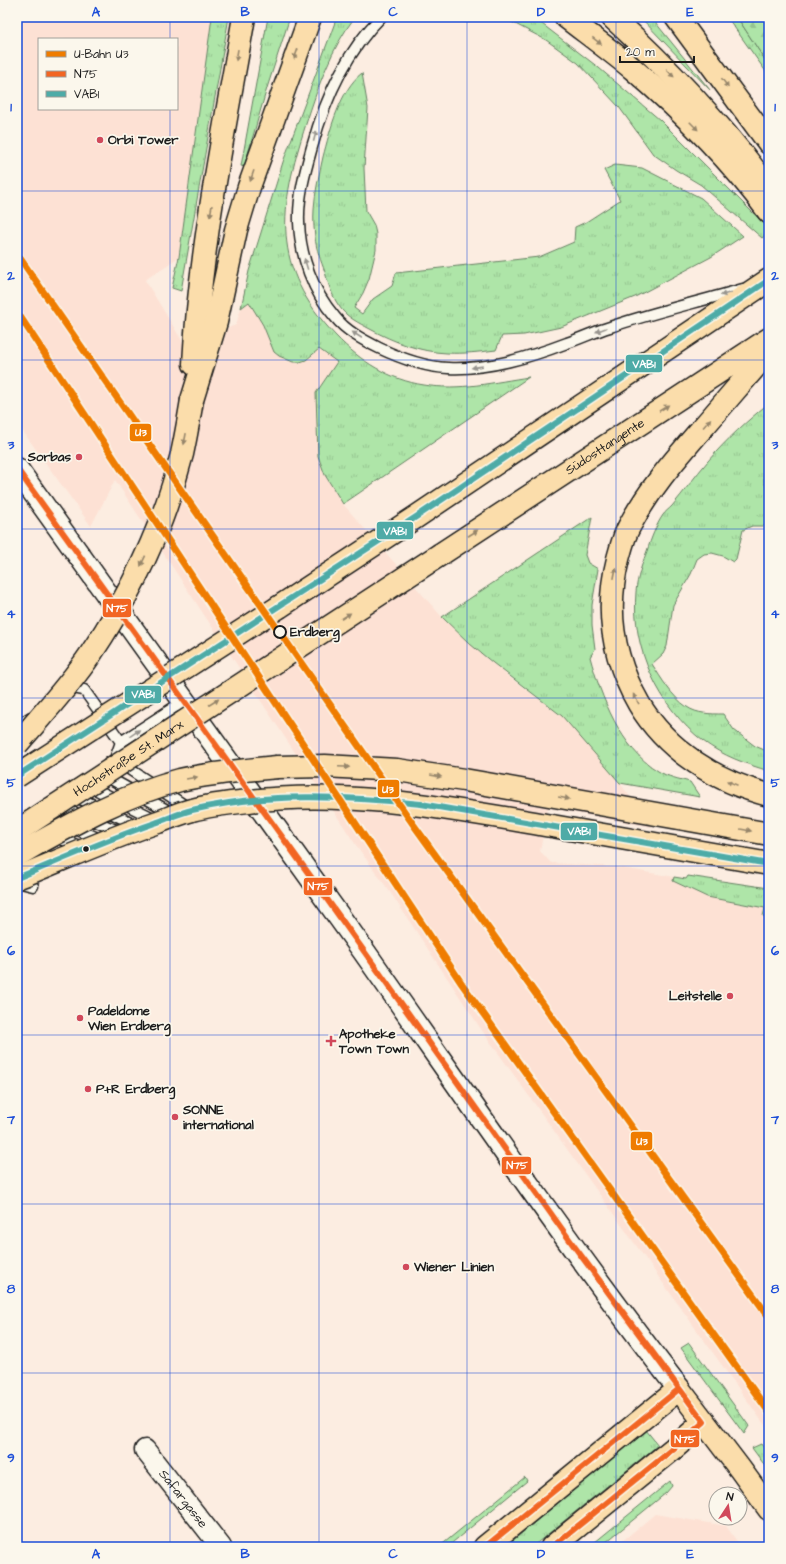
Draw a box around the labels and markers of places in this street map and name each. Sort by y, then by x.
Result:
place label: Orbi Tower [108,131,179,149]
marker: Orbi Tower [95,135,105,145]
place label: Sorbas [27,448,71,466]
marker: Sorbas [74,452,84,462]
place label: Erdberg [290,623,340,643]
marker: Erdberg [273,625,287,639]
unlabelled marker [81,844,91,854]
place label: Leitstelle [669,987,722,1005]
marker: Leitstelle [725,991,735,1001]
place label: Padeldome Wien Erdberg [87,1002,171,1037]
marker: Padeldome Wien Erdberg [75,1013,85,1023]
place label: Apotheke Town Town [338,1025,410,1058]
marker: Apotheke Town Town [326,1036,336,1046]
place label: P+R Erdberg [96,1080,176,1100]
marker: P+R Erdberg [83,1084,93,1094]
place label: SONNE international [182,1101,254,1134]
marker: SONNE international [170,1112,180,1122]
place label: Wiener Linien [413,1258,495,1276]
marker: Wiener Linien [401,1262,411,1272]

